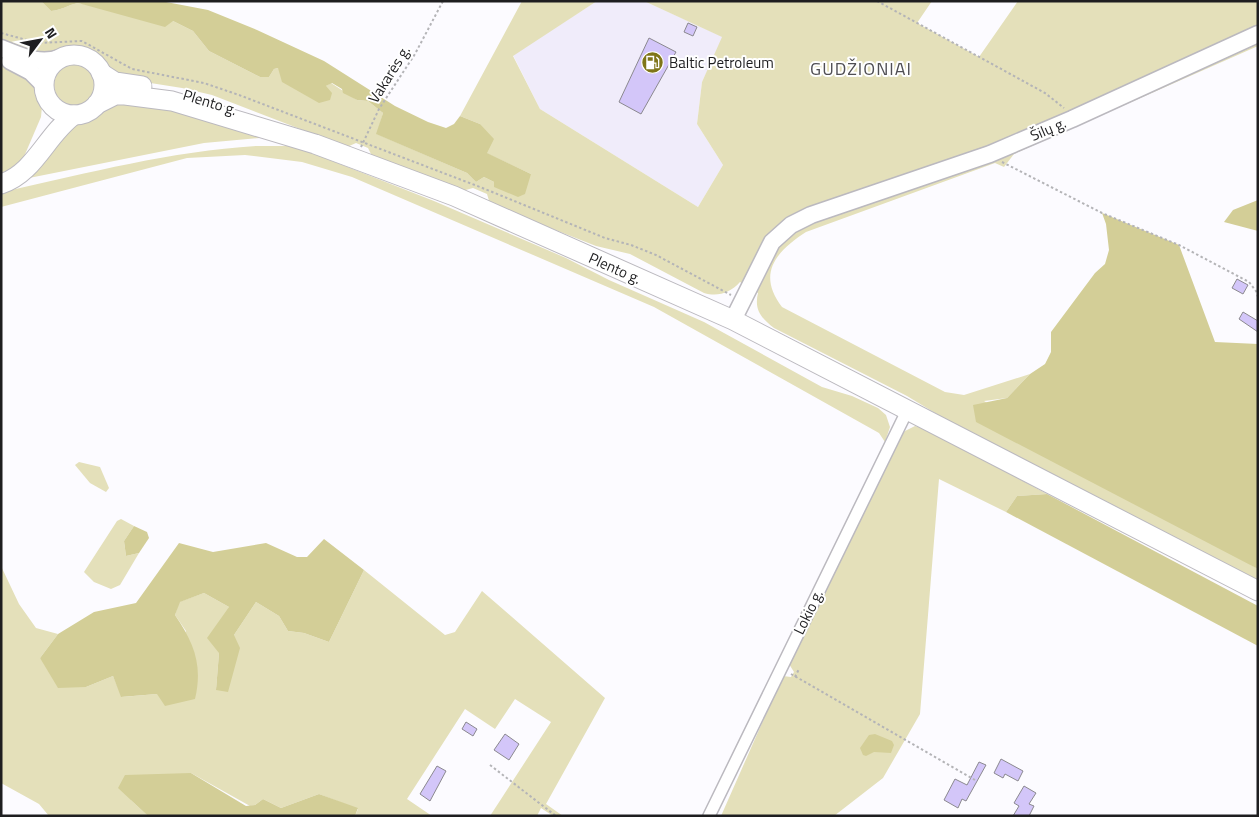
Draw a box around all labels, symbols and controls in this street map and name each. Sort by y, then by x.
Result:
north arrow [15,15,65,65]
text: N [40,23,63,43]
street label: Vakarės g. [362,41,416,107]
fuel station icon: Baltic Petroleum [641,50,665,74]
place label: Baltic Petroleum [669,51,774,74]
district label: GUDŽIONIAI [810,55,912,82]
street label: Plento g. [180,83,240,121]
street label: Šilų g. [1026,111,1070,147]
street label: Plento g. [585,246,645,290]
street label: Lokio g. [787,586,829,638]

